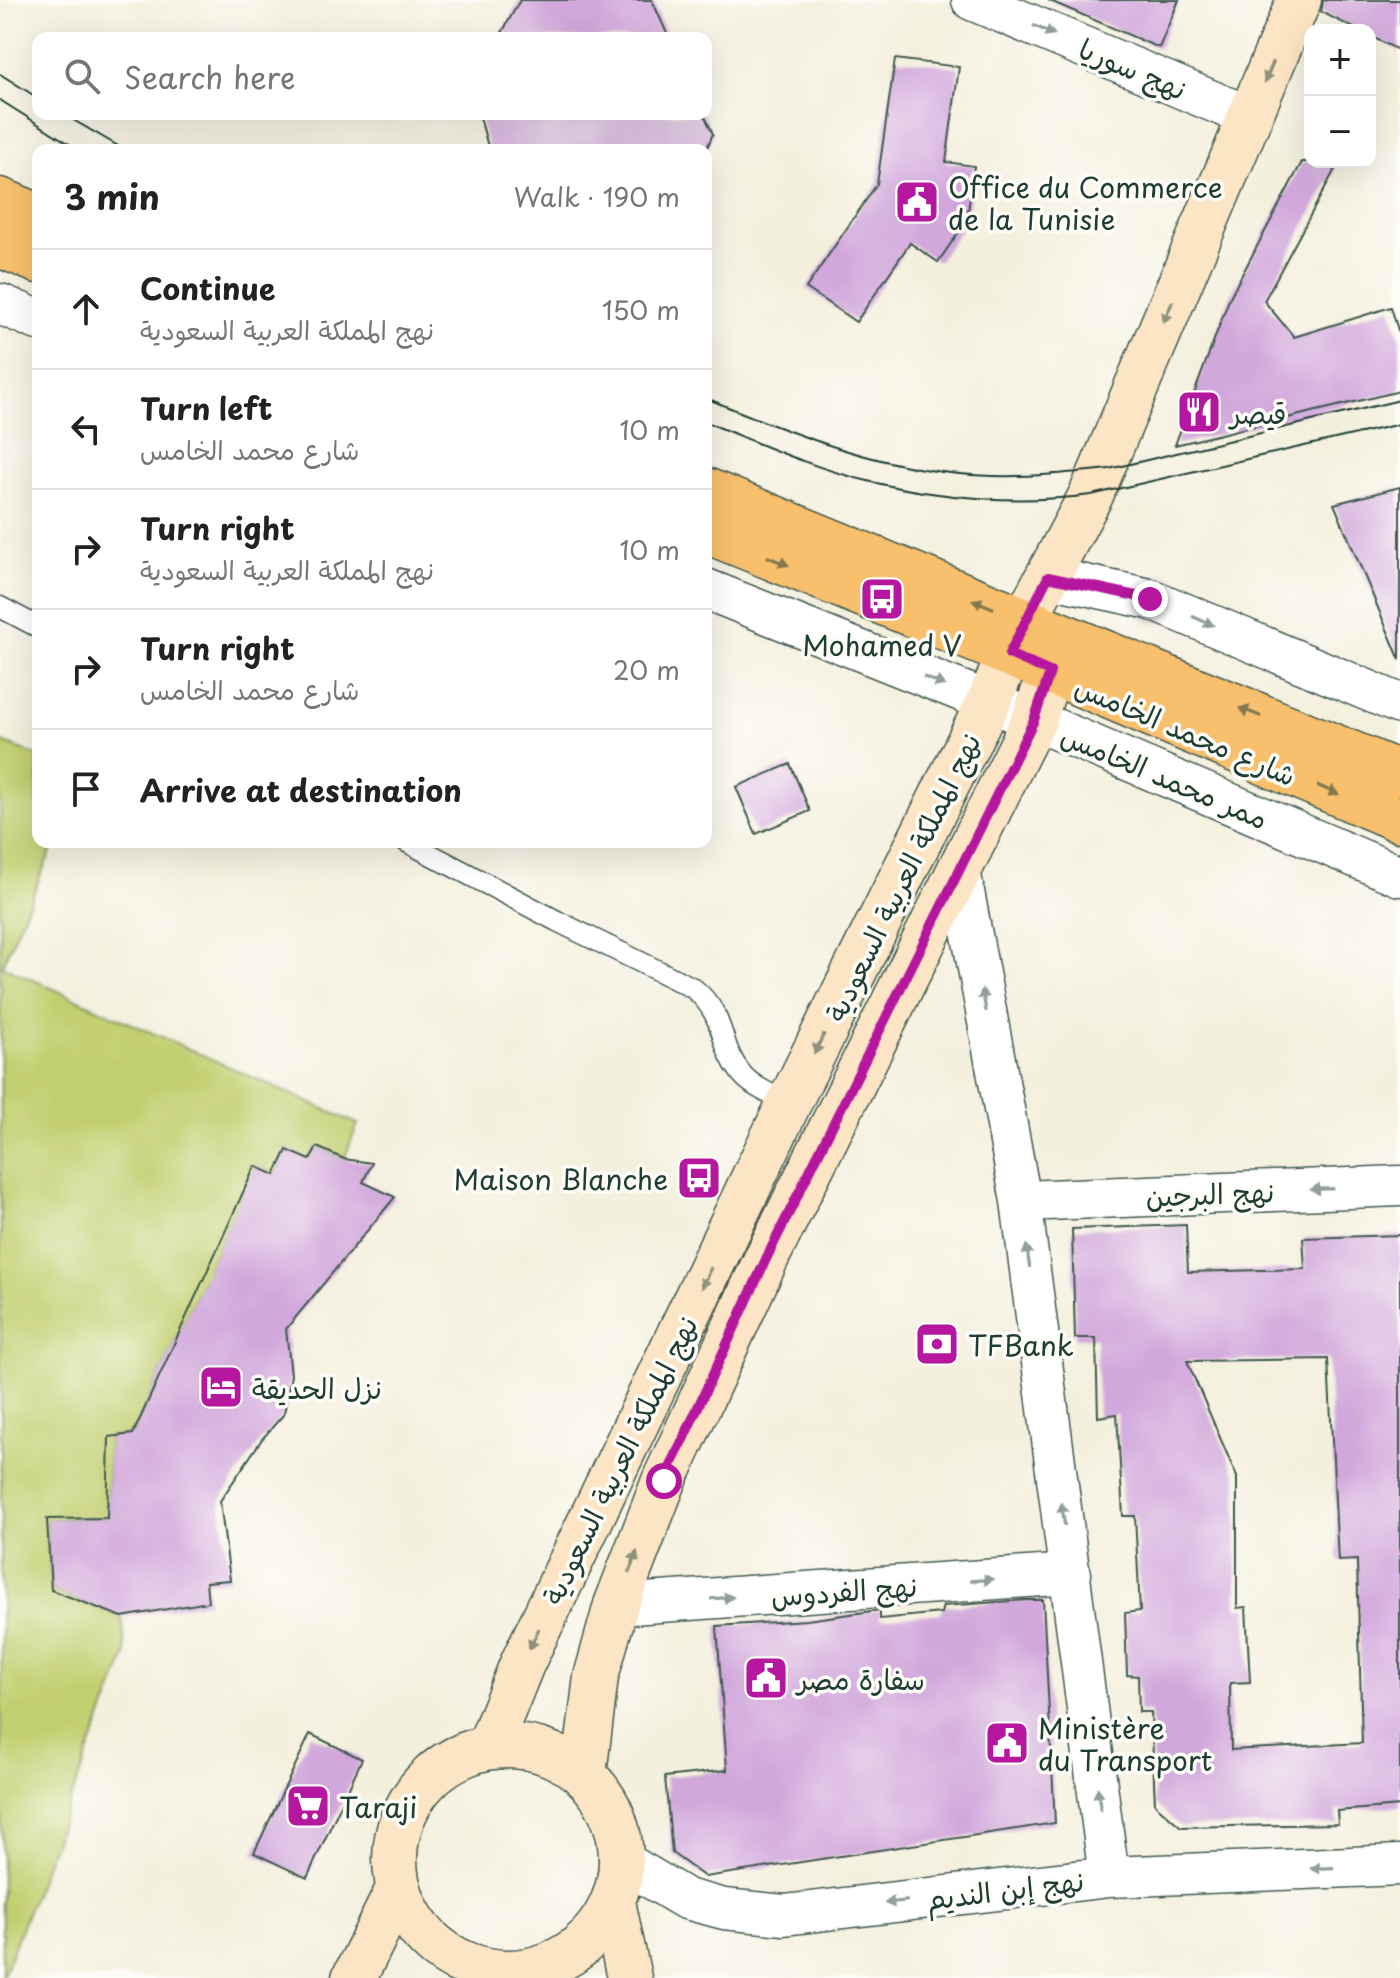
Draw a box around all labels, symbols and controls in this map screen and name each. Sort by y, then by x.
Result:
one-way arrow [1032,24,1056,37]
map controls [1304,24,1376,168]
button: + [1304,24,1376,96]
street label: نهج سوريا [1072,26,1194,110]
search box [32,32,712,120]
icon: search [60,54,104,98]
text: Search here [124,54,296,99]
one-way arrow [1262,60,1275,84]
button: − [1304,96,1376,168]
place label: Office du Commerce de la Tunisie [948,165,1223,240]
text: 3 min [64,170,160,222]
text: Walk · 190 m [514,177,680,216]
public building icon: Office du Commerce de la Tunisie [893,178,941,226]
text: Continue [140,265,275,310]
icon: ahead [64,287,108,331]
text: 150 m [602,290,680,329]
one-way arrow [1161,300,1174,324]
text: نهج المملكة العربية السعودية [140,310,434,349]
text: Turn left [140,385,272,430]
restaurant icon: قيصر [1175,388,1223,436]
place label: قيصر [1228,391,1286,434]
icon: left [64,407,108,451]
text: 10 m [619,410,680,449]
text: شارع محمد الخامس [140,430,360,469]
text: Turn right [140,505,295,550]
icon: right [64,527,108,571]
text: 10 m [619,530,680,569]
text: نهج المملكة العربية السعودية [140,550,434,589]
one-way arrow [766,554,790,567]
bus stop icon: Mohamed V [858,575,906,623]
route end [1132,581,1168,617]
one-way arrow [971,598,995,611]
one-way arrow [1191,615,1215,628]
place label: Mohamed V [802,623,962,666]
text: Turn right [140,625,295,670]
icon: right [64,647,108,691]
text: 20 m [613,650,680,689]
street label: شارع محمد الخامس [1069,664,1303,796]
text: شارع محمد الخامس [140,670,360,709]
one-way arrow [922,675,946,688]
one-way arrow [1238,705,1262,718]
street label: ممر محمد الخامس [1055,713,1275,839]
street label: نهج المملكة العربية السعودية [813,725,991,1029]
icon: arrive [64,767,108,811]
text: Arrive at destination [140,767,462,812]
one-way arrow [1316,784,1340,797]
one-way arrow [977,987,989,1012]
one-way arrow [812,1032,825,1055]
bus stop icon: Maison Blanche [675,1154,723,1202]
place label: Maison Blanche [453,1157,668,1200]
street label: نهج البرجين [1145,1169,1275,1217]
one-way arrow [1309,1182,1334,1195]
one-way arrow [1021,1243,1034,1268]
one-way arrow [699,1266,713,1290]
street label: نهج المملكة العربية السعودية [530,1308,708,1612]
bank icon: TFBank [913,1320,961,1368]
place label: TFBank [968,1323,1074,1366]
hotel icon: نزل الحديقة [197,1363,245,1411]
place label: نزل الحديقة [252,1366,382,1409]
route start [646,1463,682,1499]
one-way arrow [1056,1501,1069,1526]
one-way arrow [627,1550,640,1574]
street label: نهج الفردوس [769,1563,919,1617]
one-way arrow [970,1573,995,1586]
one-way arrow [710,1591,735,1604]
one-way arrow [527,1627,541,1651]
public building icon: سفارة مصر [742,1654,790,1702]
place label: سفارة مصر [795,1657,925,1700]
place label: Ministère du Transport [1038,1706,1212,1781]
public building icon: Ministère du Transport [983,1719,1031,1767]
supermarket icon: Taraji [284,1782,332,1830]
place label: Taraji [339,1785,417,1828]
one-way arrow [1093,1787,1106,1812]
street label: نهج إبن النديم [924,1858,1087,1922]
one-way arrow [1309,1862,1334,1875]
one-way arrow [883,1895,908,1908]

